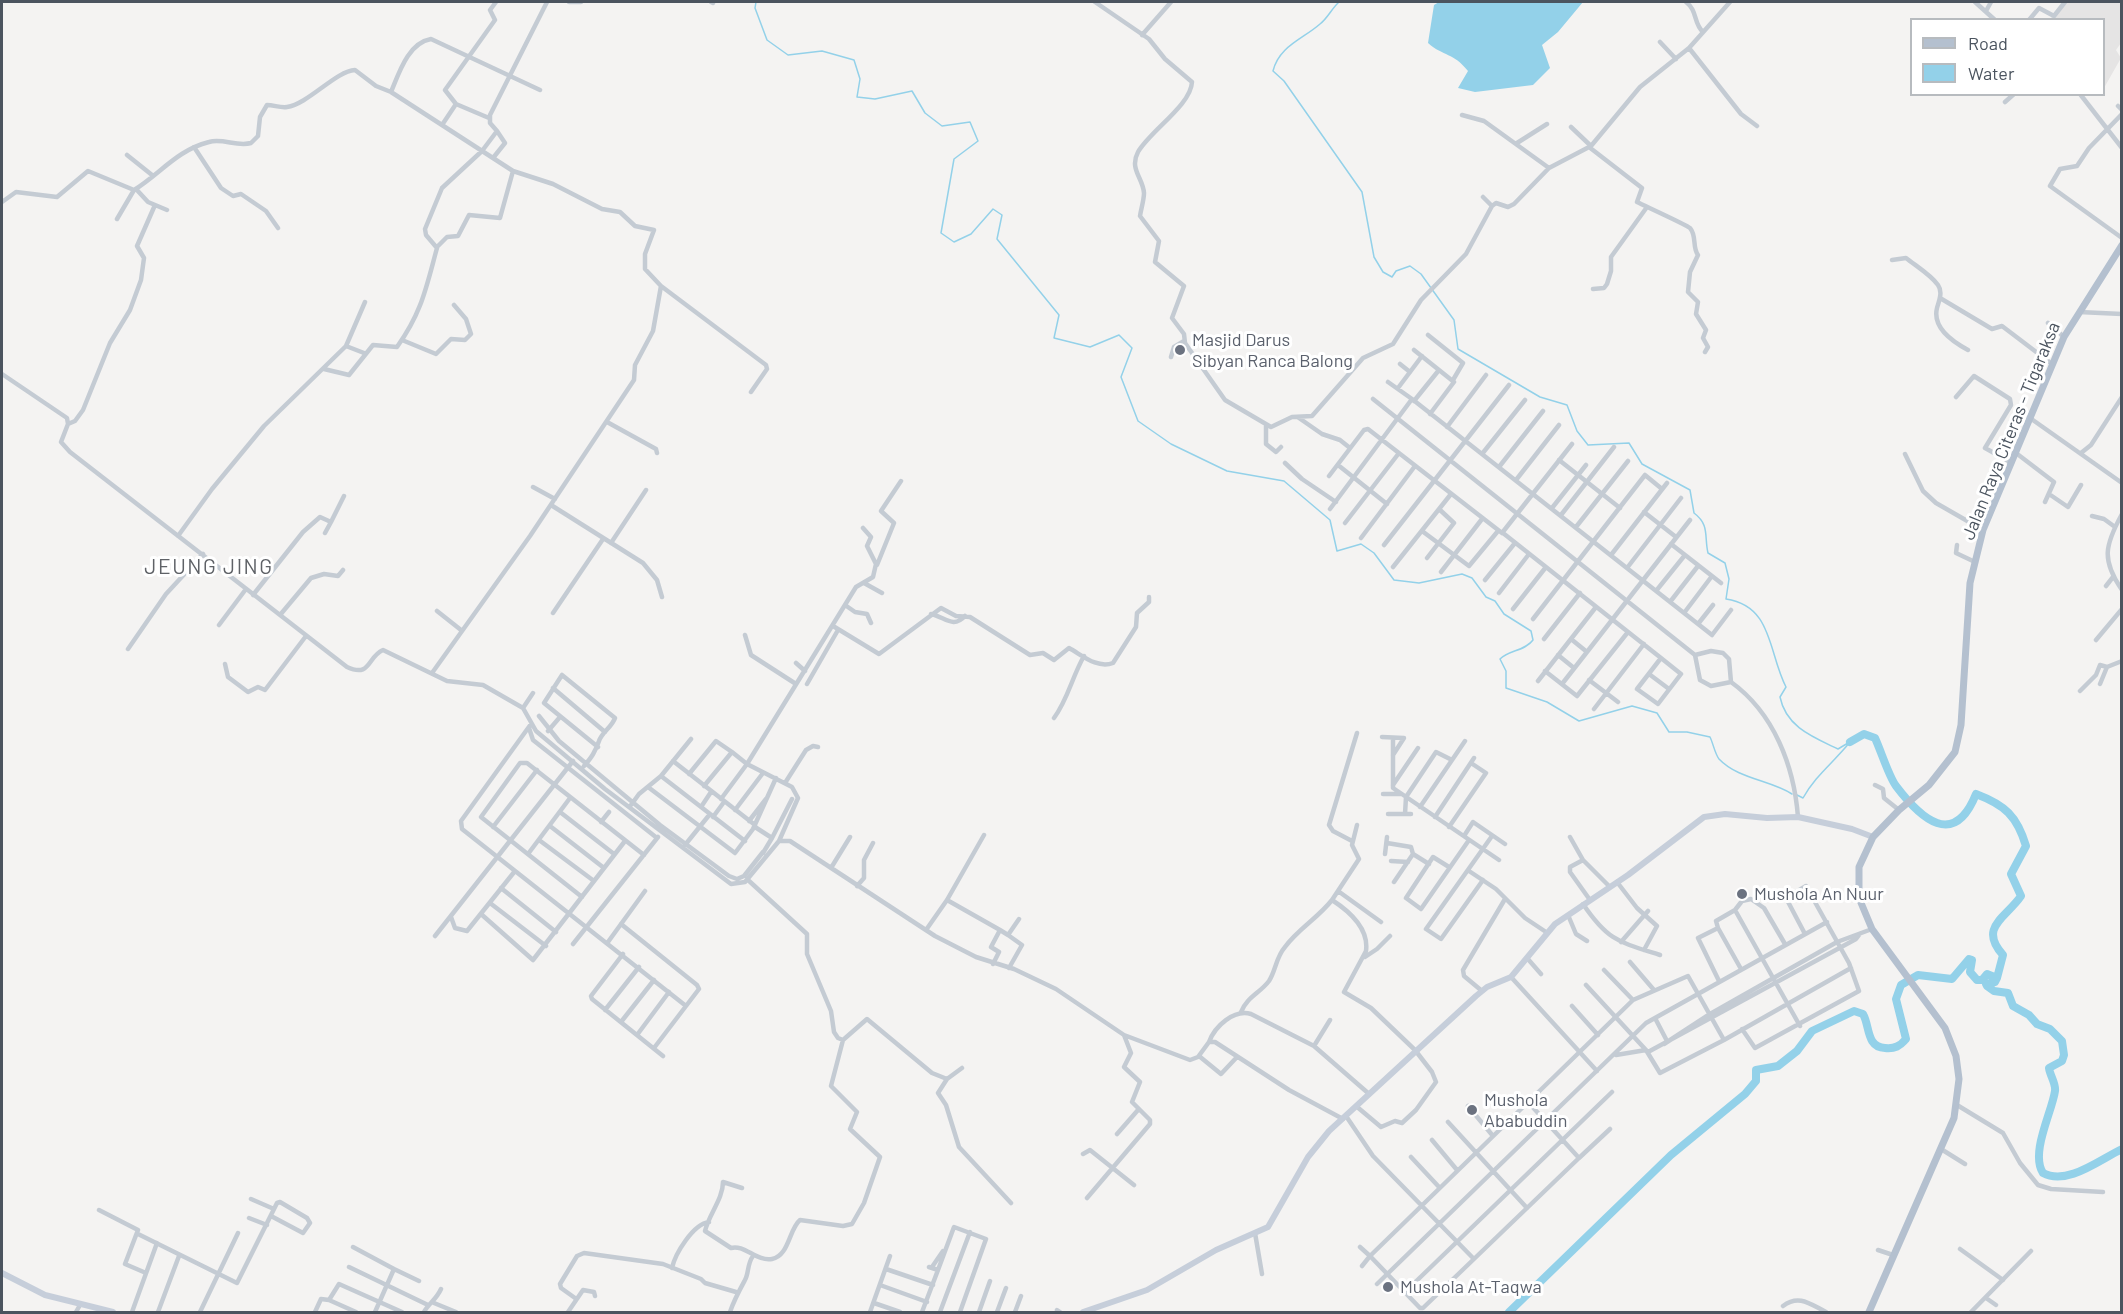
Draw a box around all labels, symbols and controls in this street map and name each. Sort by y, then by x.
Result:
legend [1910,18,2105,96]
text: Road [1968,32,2008,54]
text: Water [1968,62,2015,84]
street label: Jalan Raya Citeras - Tigaraksa [1957,319,2065,543]
place label: Masjid Darus Sibyan Ranca Balong [1192,329,1353,372]
marker: Masjid Darus Sibyan Ranca Balong [1173,343,1187,357]
district label: JEUNG JING [144,554,274,580]
place label: Mushola An Nuur [1754,883,1884,905]
marker: Mushola An Nuur [1735,887,1749,901]
place label: Mushola Ababuddin [1484,1089,1567,1132]
marker: Mushola Ababuddin [1465,1103,1479,1117]
place label: Mushola At-Taqwa [1400,1276,1542,1298]
marker: Mushola At-Taqwa [1381,1280,1395,1294]

